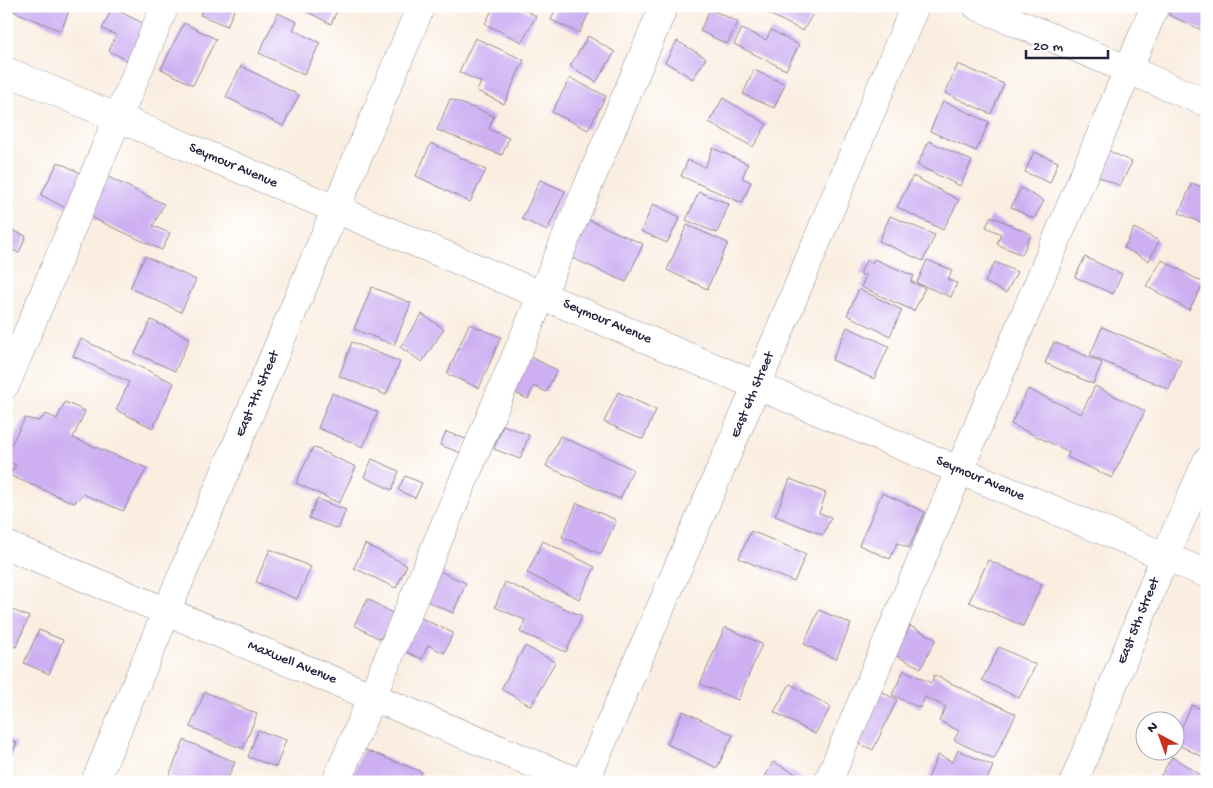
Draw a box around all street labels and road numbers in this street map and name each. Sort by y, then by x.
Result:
street label: Seymour Avenue [186,140,281,193]
street label: Seymour Avenue [560,296,655,349]
street label: East 7th Street [232,347,284,440]
street label: East 6th Street [727,348,779,441]
street label: Seymour Avenue [933,453,1028,506]
street label: East 5th Street [1114,574,1165,667]
street label: Maxwell Avenue [245,637,340,689]

